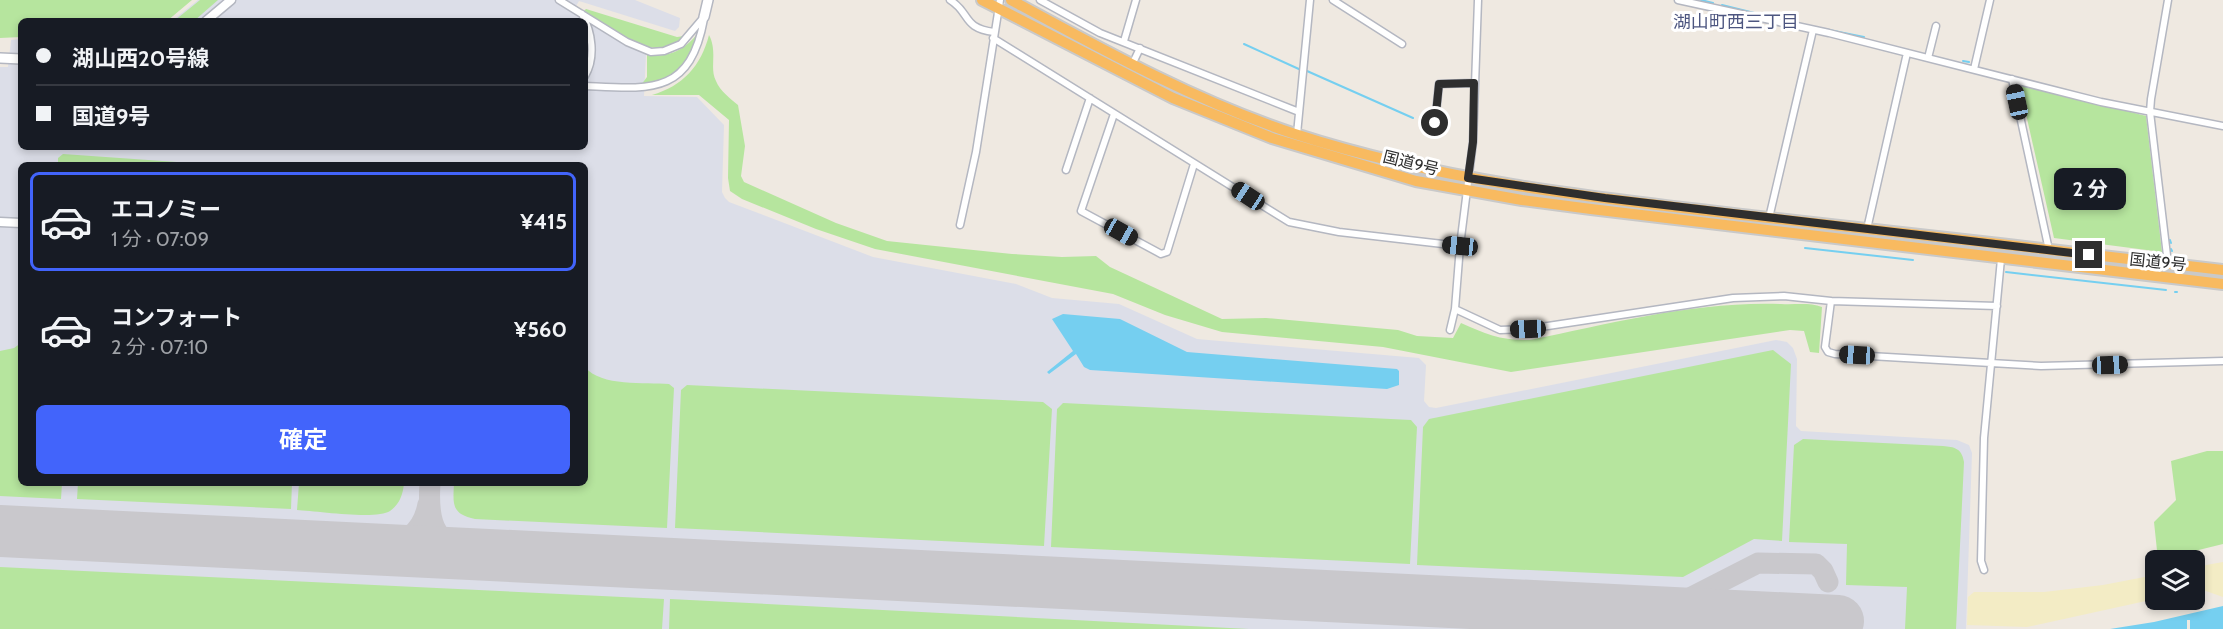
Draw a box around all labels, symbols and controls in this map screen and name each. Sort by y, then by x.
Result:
district label: 湖山町西三丁目 [1673,11,1799,33]
text: 湖山西20号線 [72,45,209,72]
car [2004,83,2030,121]
text: 国道9号 [72,103,150,130]
route start [1421,109,1448,136]
street label: 国道9号 [1381,147,1441,179]
callout: 2 分 [2053,168,2125,210]
text: 2 分 [2072,177,2108,201]
car [1228,179,1268,213]
icon: car [39,195,93,249]
text: エコノミー [111,196,221,223]
text: ¥415 [520,208,567,235]
car [1101,215,1141,249]
text: 1 分 · 07:09 [111,227,209,251]
car [1441,235,1479,257]
route end [2075,241,2102,268]
street label: 国道9号 [2129,250,2187,274]
icon: car [39,303,93,357]
text: コンフォート [111,304,242,331]
text: ¥560 [514,316,567,343]
car [1510,319,1546,339]
text: 2 分 · 07:10 [111,335,208,359]
car [1839,345,1875,365]
car [2092,355,2128,375]
button: 確定 [36,405,570,474]
map controls [2145,550,2205,610]
button: layers [2145,550,2205,610]

